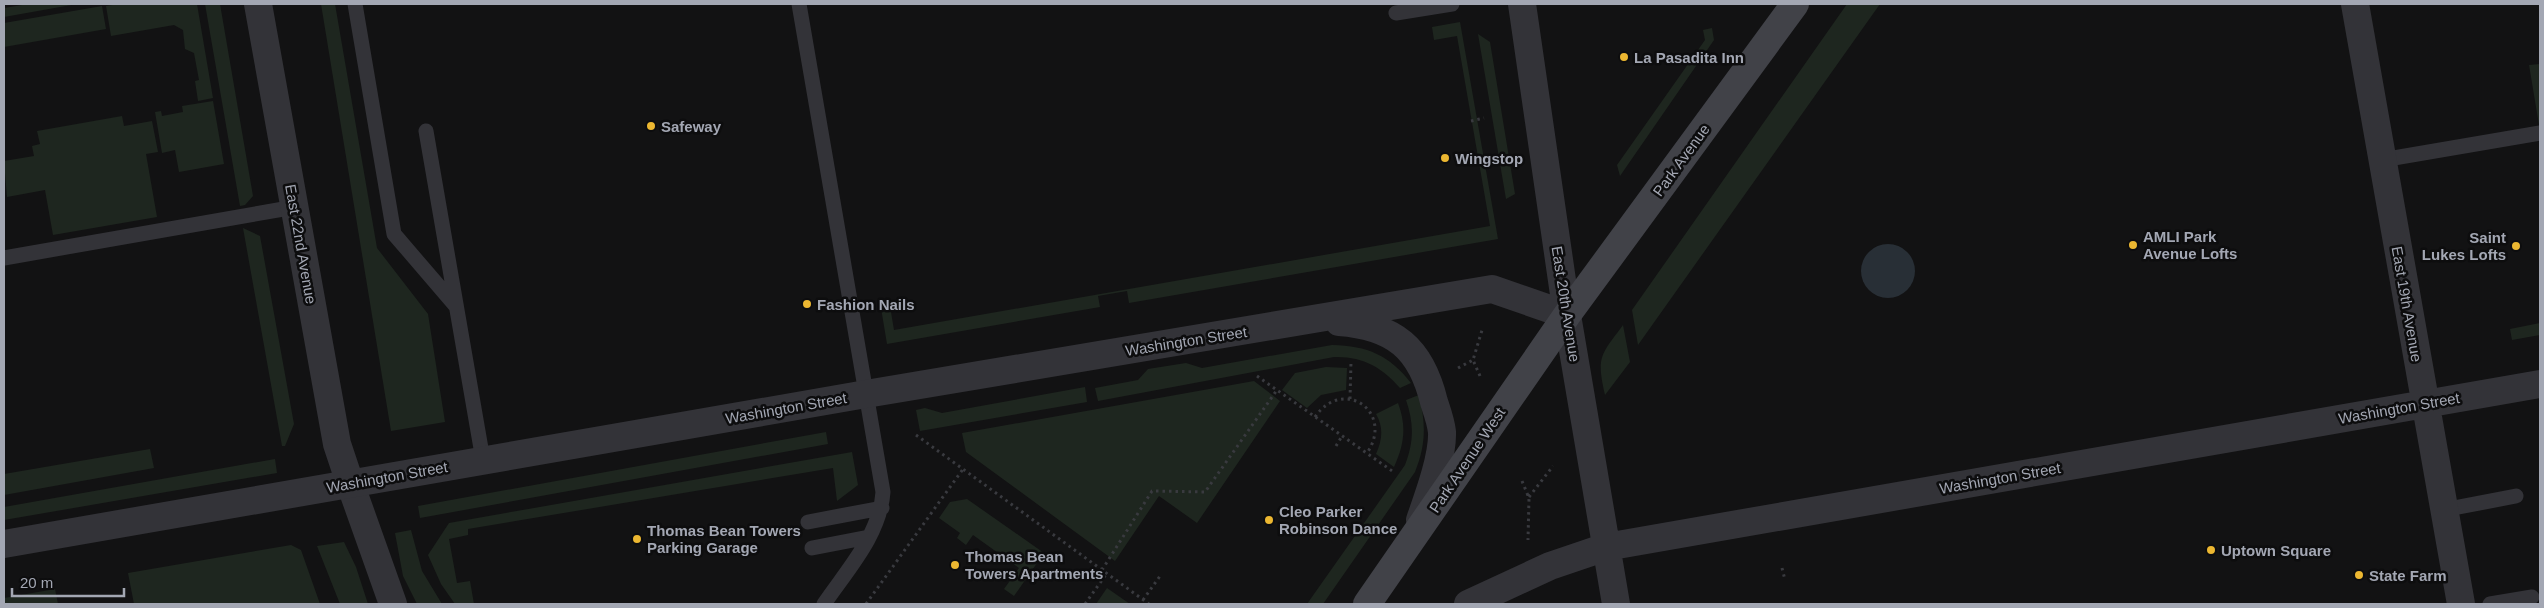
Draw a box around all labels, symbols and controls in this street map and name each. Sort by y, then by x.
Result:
place label: La Pasadita Inn [1634,49,1744,66]
marker: La Pasadita Inn [1618,51,1630,63]
place label: Safeway [661,118,722,135]
marker: Safeway [645,120,657,132]
street label: Park Avenue [1649,121,1713,199]
place label: Wingstop [1455,150,1523,167]
marker: Wingstop [1439,152,1451,164]
street label: East 22nd Avenue [282,183,320,305]
place label: AMLI Park Avenue Lofts [2143,228,2237,262]
place label: Saint Lukes Lofts [2422,229,2506,263]
marker: AMLI Park Avenue Lofts [2127,239,2139,251]
marker: Saint Lukes Lofts [2510,240,2522,252]
street label: East 20th Avenue [1548,245,1584,363]
street label: East 19th Avenue [2388,245,2426,363]
place label: Fashion Nails [817,296,915,313]
marker: Fashion Nails [801,298,813,310]
street label: Washington Street [1124,323,1249,359]
street label: Washington Street [724,389,849,427]
street label: Washington Street [2337,389,2462,427]
street label: Park Avenue West [1426,404,1509,516]
street label: Washington Street [325,458,450,496]
street label: Washington Street [1938,459,2063,497]
place label: Cleo Parker Robinson Dance [1279,503,1397,537]
marker: Cleo Parker Robinson Dance [1263,514,1275,526]
place label: Thomas Bean Towers Parking Garage [647,522,801,556]
marker: Thomas Bean Towers Parking Garage [631,533,643,545]
place label: Uptown Square [2221,542,2331,559]
marker: Uptown Square [2205,544,2217,556]
place label: Thomas Bean Towers Apartments [965,548,1103,582]
marker: Thomas Bean Towers Apartments [949,559,961,571]
scale bar [12,566,125,598]
place label: State Farm [2369,567,2447,584]
marker: State Farm [2353,569,2365,581]
text: 20 m [20,574,53,591]

